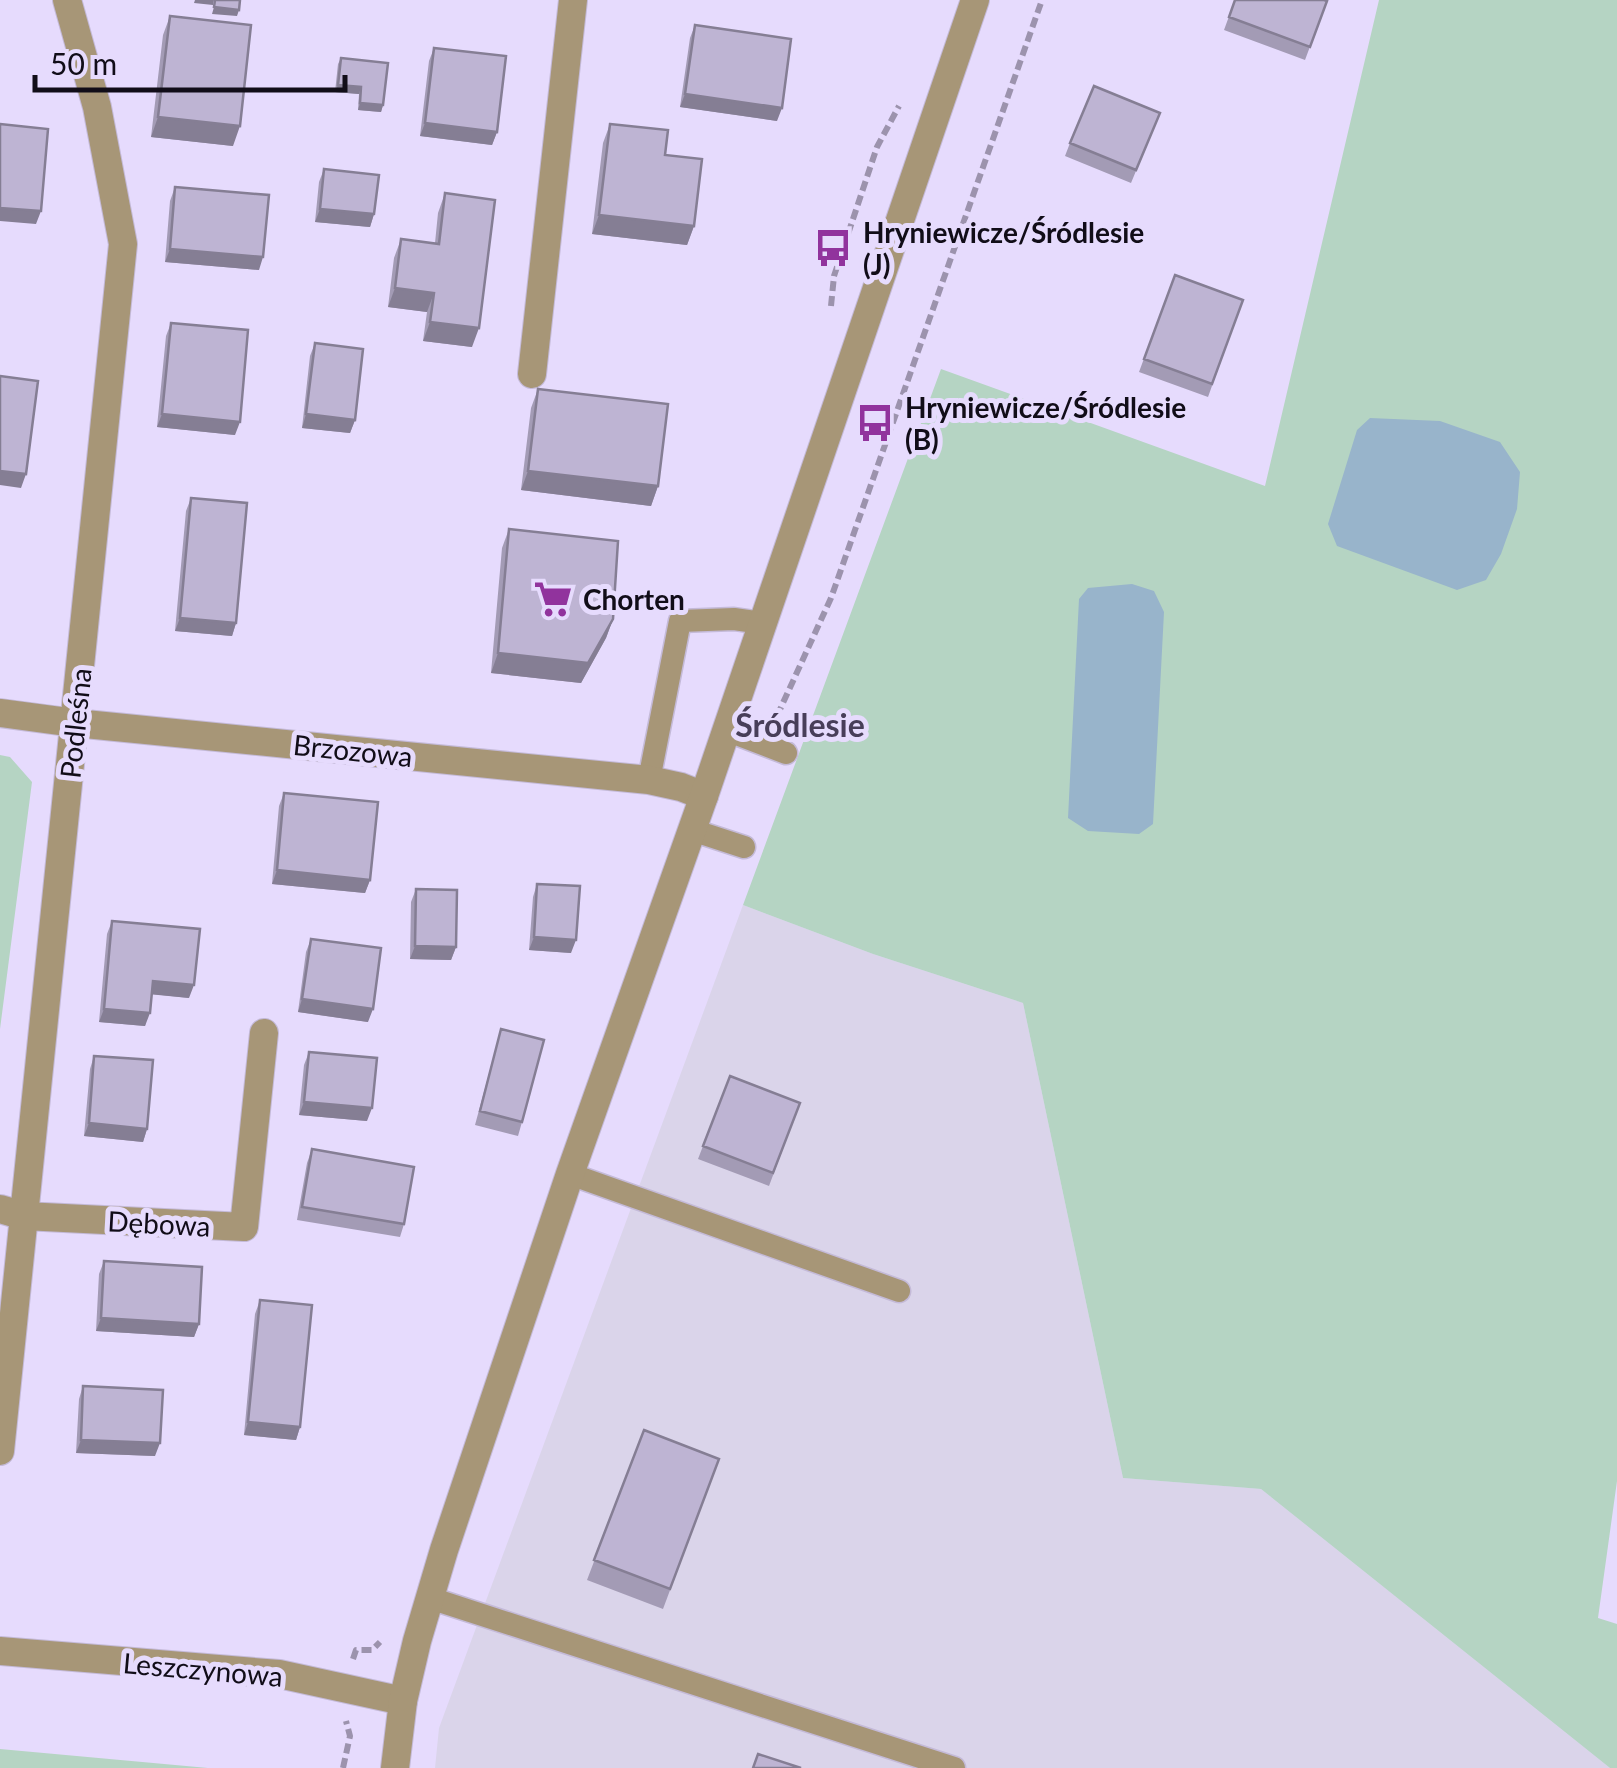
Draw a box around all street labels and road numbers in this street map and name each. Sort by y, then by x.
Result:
street label: Podleśna [52,666,98,780]
street label: Brzozowa [292,727,414,773]
street label: Dębowa [107,1203,211,1243]
street label: Leszczynowa [122,1645,284,1693]

